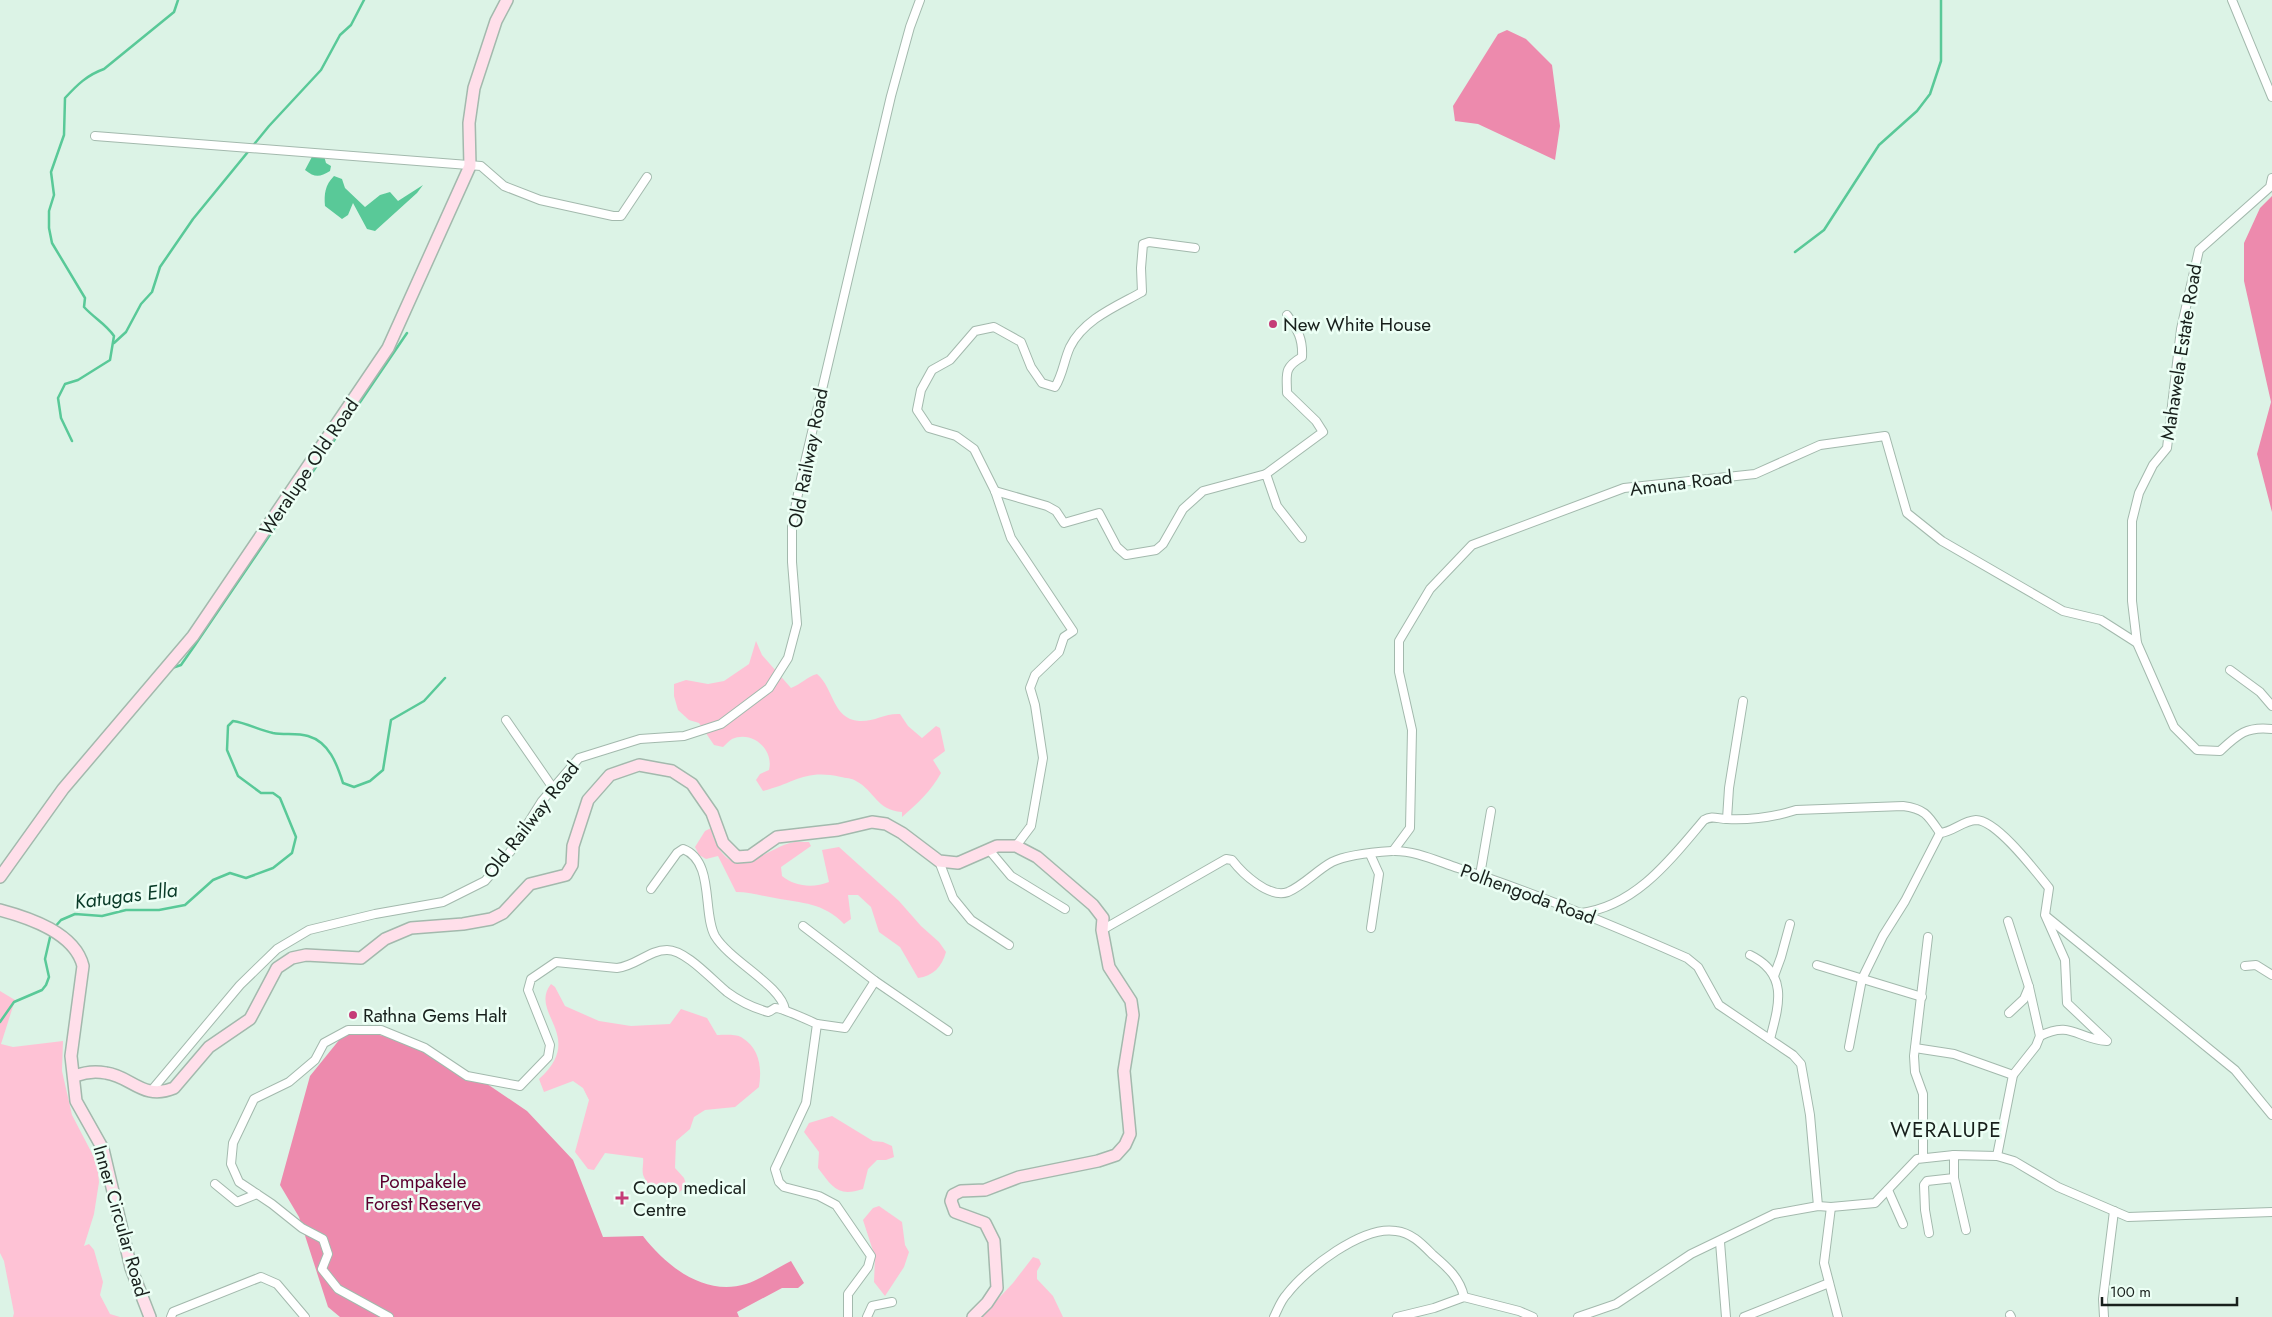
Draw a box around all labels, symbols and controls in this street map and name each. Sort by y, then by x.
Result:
street label: Mahawela Estate Road [2154,262,2208,442]
place label: New White House [1283,311,1431,338]
marker: New White House [1267,318,1279,330]
street label: Old Railway Road [781,386,835,530]
street label: Weralupe Old Road [253,393,365,541]
street label: Amuna Road [1628,463,1734,503]
street label: Old Railway Road [477,756,585,884]
street label: Polhengoda Road [1457,857,1599,931]
water label: Katugas Ella [73,875,179,917]
place label: Rathna Gems Halt [363,1002,507,1029]
marker: Rathna Gems Halt [347,1009,359,1021]
district label: WERALUPE [1890,1115,2002,1145]
street label: Inner Circular Road [86,1142,156,1300]
park label: Pompakele Forest Reserve [365,1168,481,1217]
place label: Coop medical Centre [633,1174,746,1223]
marker: Coop medical Centre [615,1191,629,1205]
scale bar [2102,1274,2237,1306]
text: 100 m [2110,1281,2151,1303]

